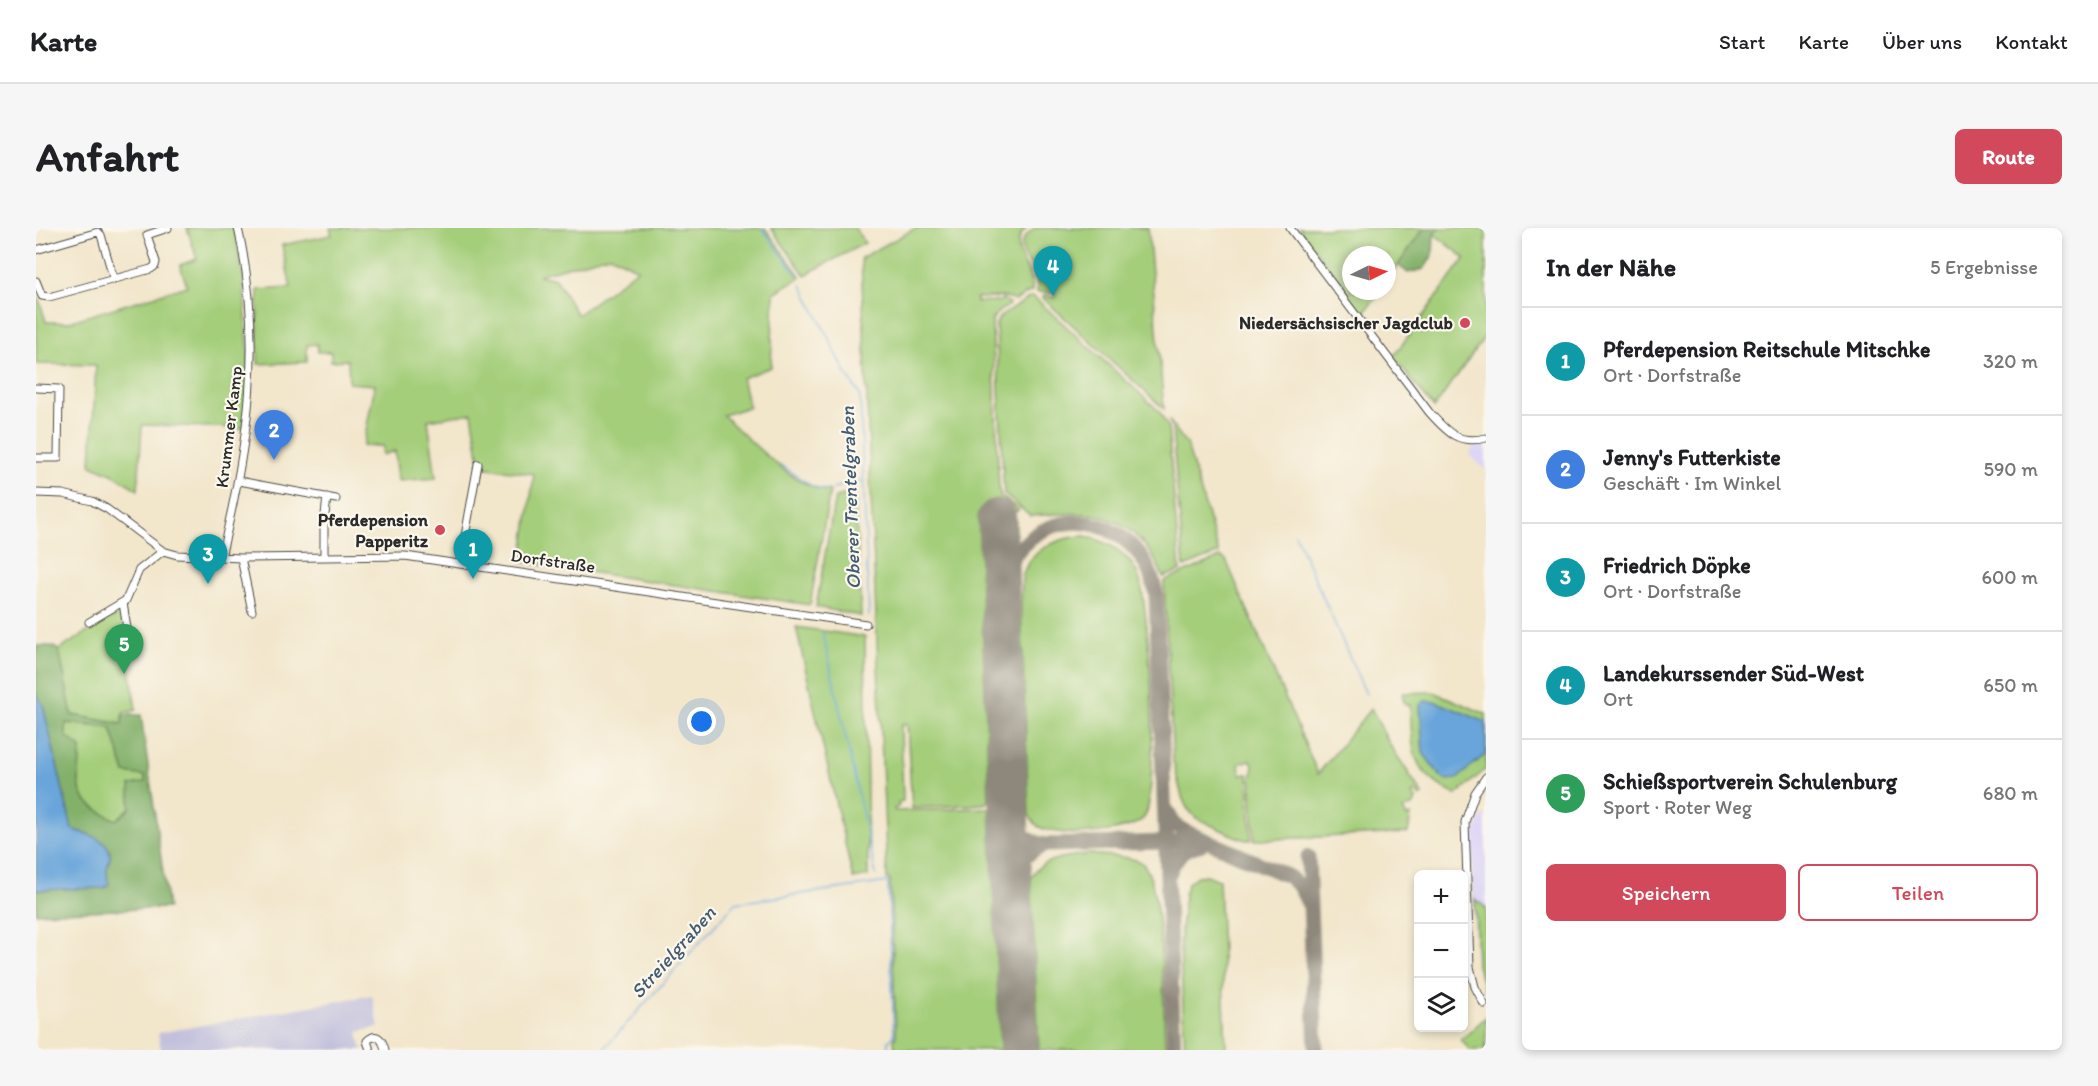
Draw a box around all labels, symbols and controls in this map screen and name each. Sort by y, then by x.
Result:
text: Karte [30,24,97,58]
text: Start [1719,29,1765,54]
text: Karte [1798,29,1849,54]
text: Über uns [1882,29,1962,54]
text: Kontakt [1995,29,2068,54]
button: Route [1955,129,2062,184]
text: Anfahrt [36,131,179,182]
north arrow [1342,246,1396,300]
pin: 4 [1034,247,1072,296]
text: In der Nähe [1546,251,1676,283]
text: 5 Ergebnisse [1930,255,2038,279]
place label: Niedersächsischer Jagdclub [1239,312,1453,334]
marker: Niedersächsischer Jagdclub [1458,316,1472,330]
text: Pferdepension Reitschule Mitschke [1603,336,1930,363]
text: 1 [1561,349,1570,373]
text: 320 m [1983,349,2038,373]
text: Ort · Dorfstraße [1603,363,1741,387]
street label: Krummer Kamp [211,365,247,489]
water label: Oberer Trentelgraben [835,406,865,590]
pin: 2 [254,410,294,460]
text: Jenny's Futterkiste [1603,444,1781,471]
text: 2 [1560,457,1571,481]
text: 590 m [1983,457,2038,481]
text: Geschäft · Im Winkel [1603,471,1781,495]
place label: Pferdepension Papperitz [318,509,429,552]
marker: Pferdepension Papperitz [433,523,447,537]
pin: 1 [454,530,492,579]
pin: 3 [188,534,228,584]
street label: Dorfstraße [509,544,597,578]
text: Friedrich Döpke [1603,552,1751,579]
text: 3 [1560,565,1571,589]
text: 600 m [1981,565,2038,589]
text: Ort · Dorfstraße [1603,579,1741,603]
pin: 5 [104,624,143,674]
text: Landekurssender Süd-West [1603,660,1864,687]
text: 4 [1559,673,1572,697]
text: 650 m [1983,673,2038,697]
text: Ort [1603,687,1633,711]
your location [687,707,716,736]
text: Schießsportverein Schulenburg [1603,768,1897,795]
text: 5 [1560,781,1571,805]
text: 680 m [1983,781,2038,805]
text: Sport · Roter Weg [1603,795,1752,819]
button: Speichern [1546,864,1786,921]
button: Teilen [1798,864,2038,921]
map controls [1414,870,1468,1032]
button: + [1414,870,1468,924]
water label: Streielgraben [625,900,721,1003]
button: − [1414,924,1468,978]
button: layers [1414,978,1468,1032]

